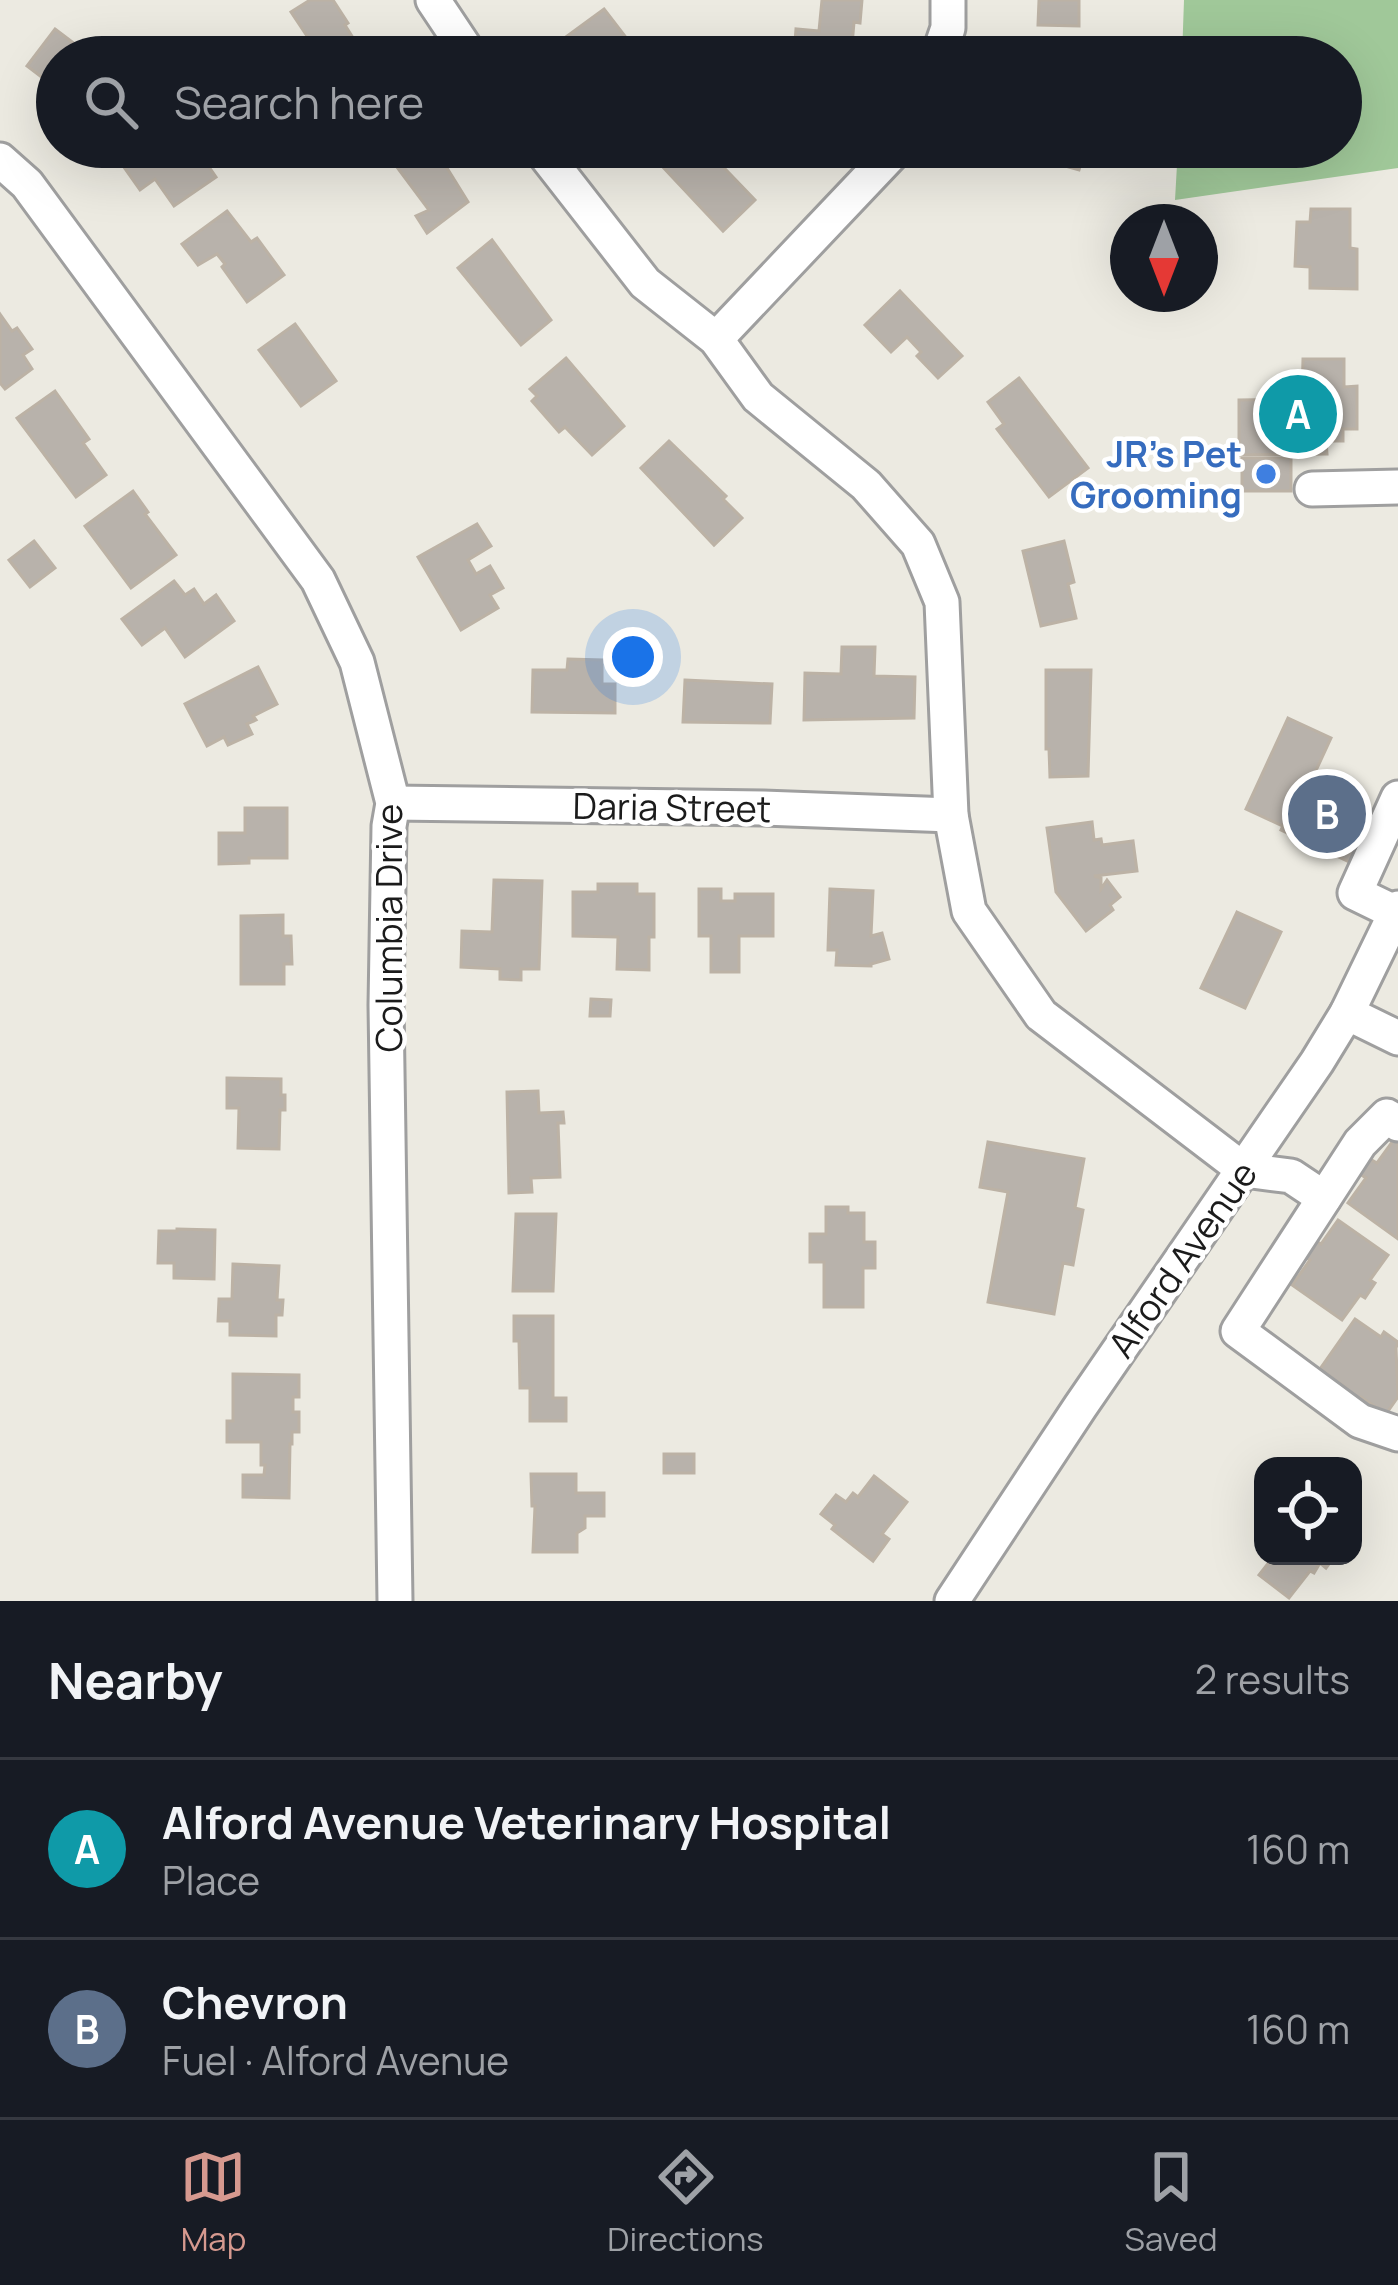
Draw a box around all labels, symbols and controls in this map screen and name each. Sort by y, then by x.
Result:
search box [36,36,1362,168]
icon: search [78,69,144,135]
text: Search here [174,71,424,133]
north arrow [1110,204,1218,312]
pin: A [1259,369,1337,459]
place label: JR's Pet Grooming [1070,429,1242,519]
marker: JR's Pet Grooming [1253,461,1279,487]
your location [603,627,663,687]
pin: B [1288,769,1366,859]
street label: Daria Street [572,781,772,833]
street label: Columbia Drive [364,804,413,1052]
street label: Alford Avenue [1096,1151,1268,1367]
map controls [1254,1457,1362,1565]
button: locate [1254,1457,1362,1565]
text: Nearby [48,1645,223,1714]
text: 2 results [1195,1652,1350,1706]
text: Alford Avenue Veterinary Hospital [162,1791,891,1853]
text: A [74,1822,100,1876]
text: 160 m [1246,1822,1350,1876]
text: Place [162,1853,260,1907]
text: Chevron [162,1971,348,2033]
text: B [75,2002,99,2056]
text: 160 m [1246,2002,1350,2056]
text: Fuel · Alford Avenue [162,2033,509,2087]
tab: Map [180,2144,246,2261]
tab: Directions [607,2144,764,2261]
tab: Saved [1125,2144,1218,2261]

